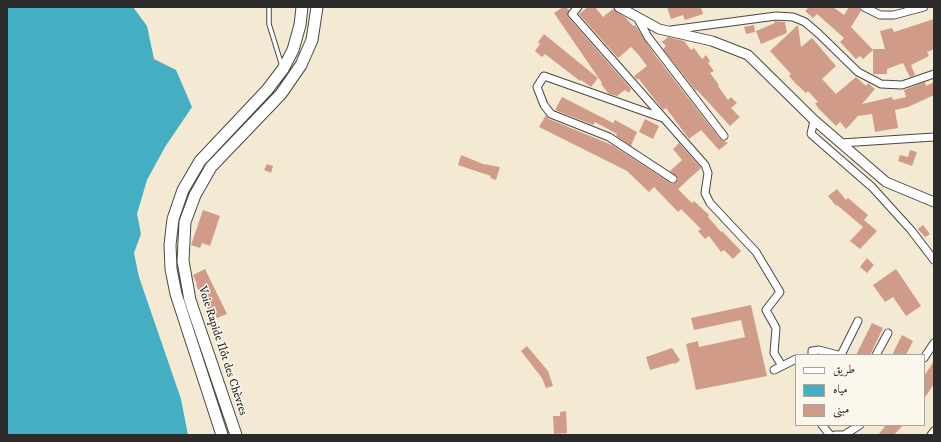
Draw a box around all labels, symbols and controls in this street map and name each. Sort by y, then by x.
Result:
street label: Voie Rapide Ilôt des Chèvres [194,284,250,418]
legend [795,354,925,426]
text: طريق [833,362,855,377]
text: مياه [833,382,848,397]
text: مبنى [833,402,849,417]

